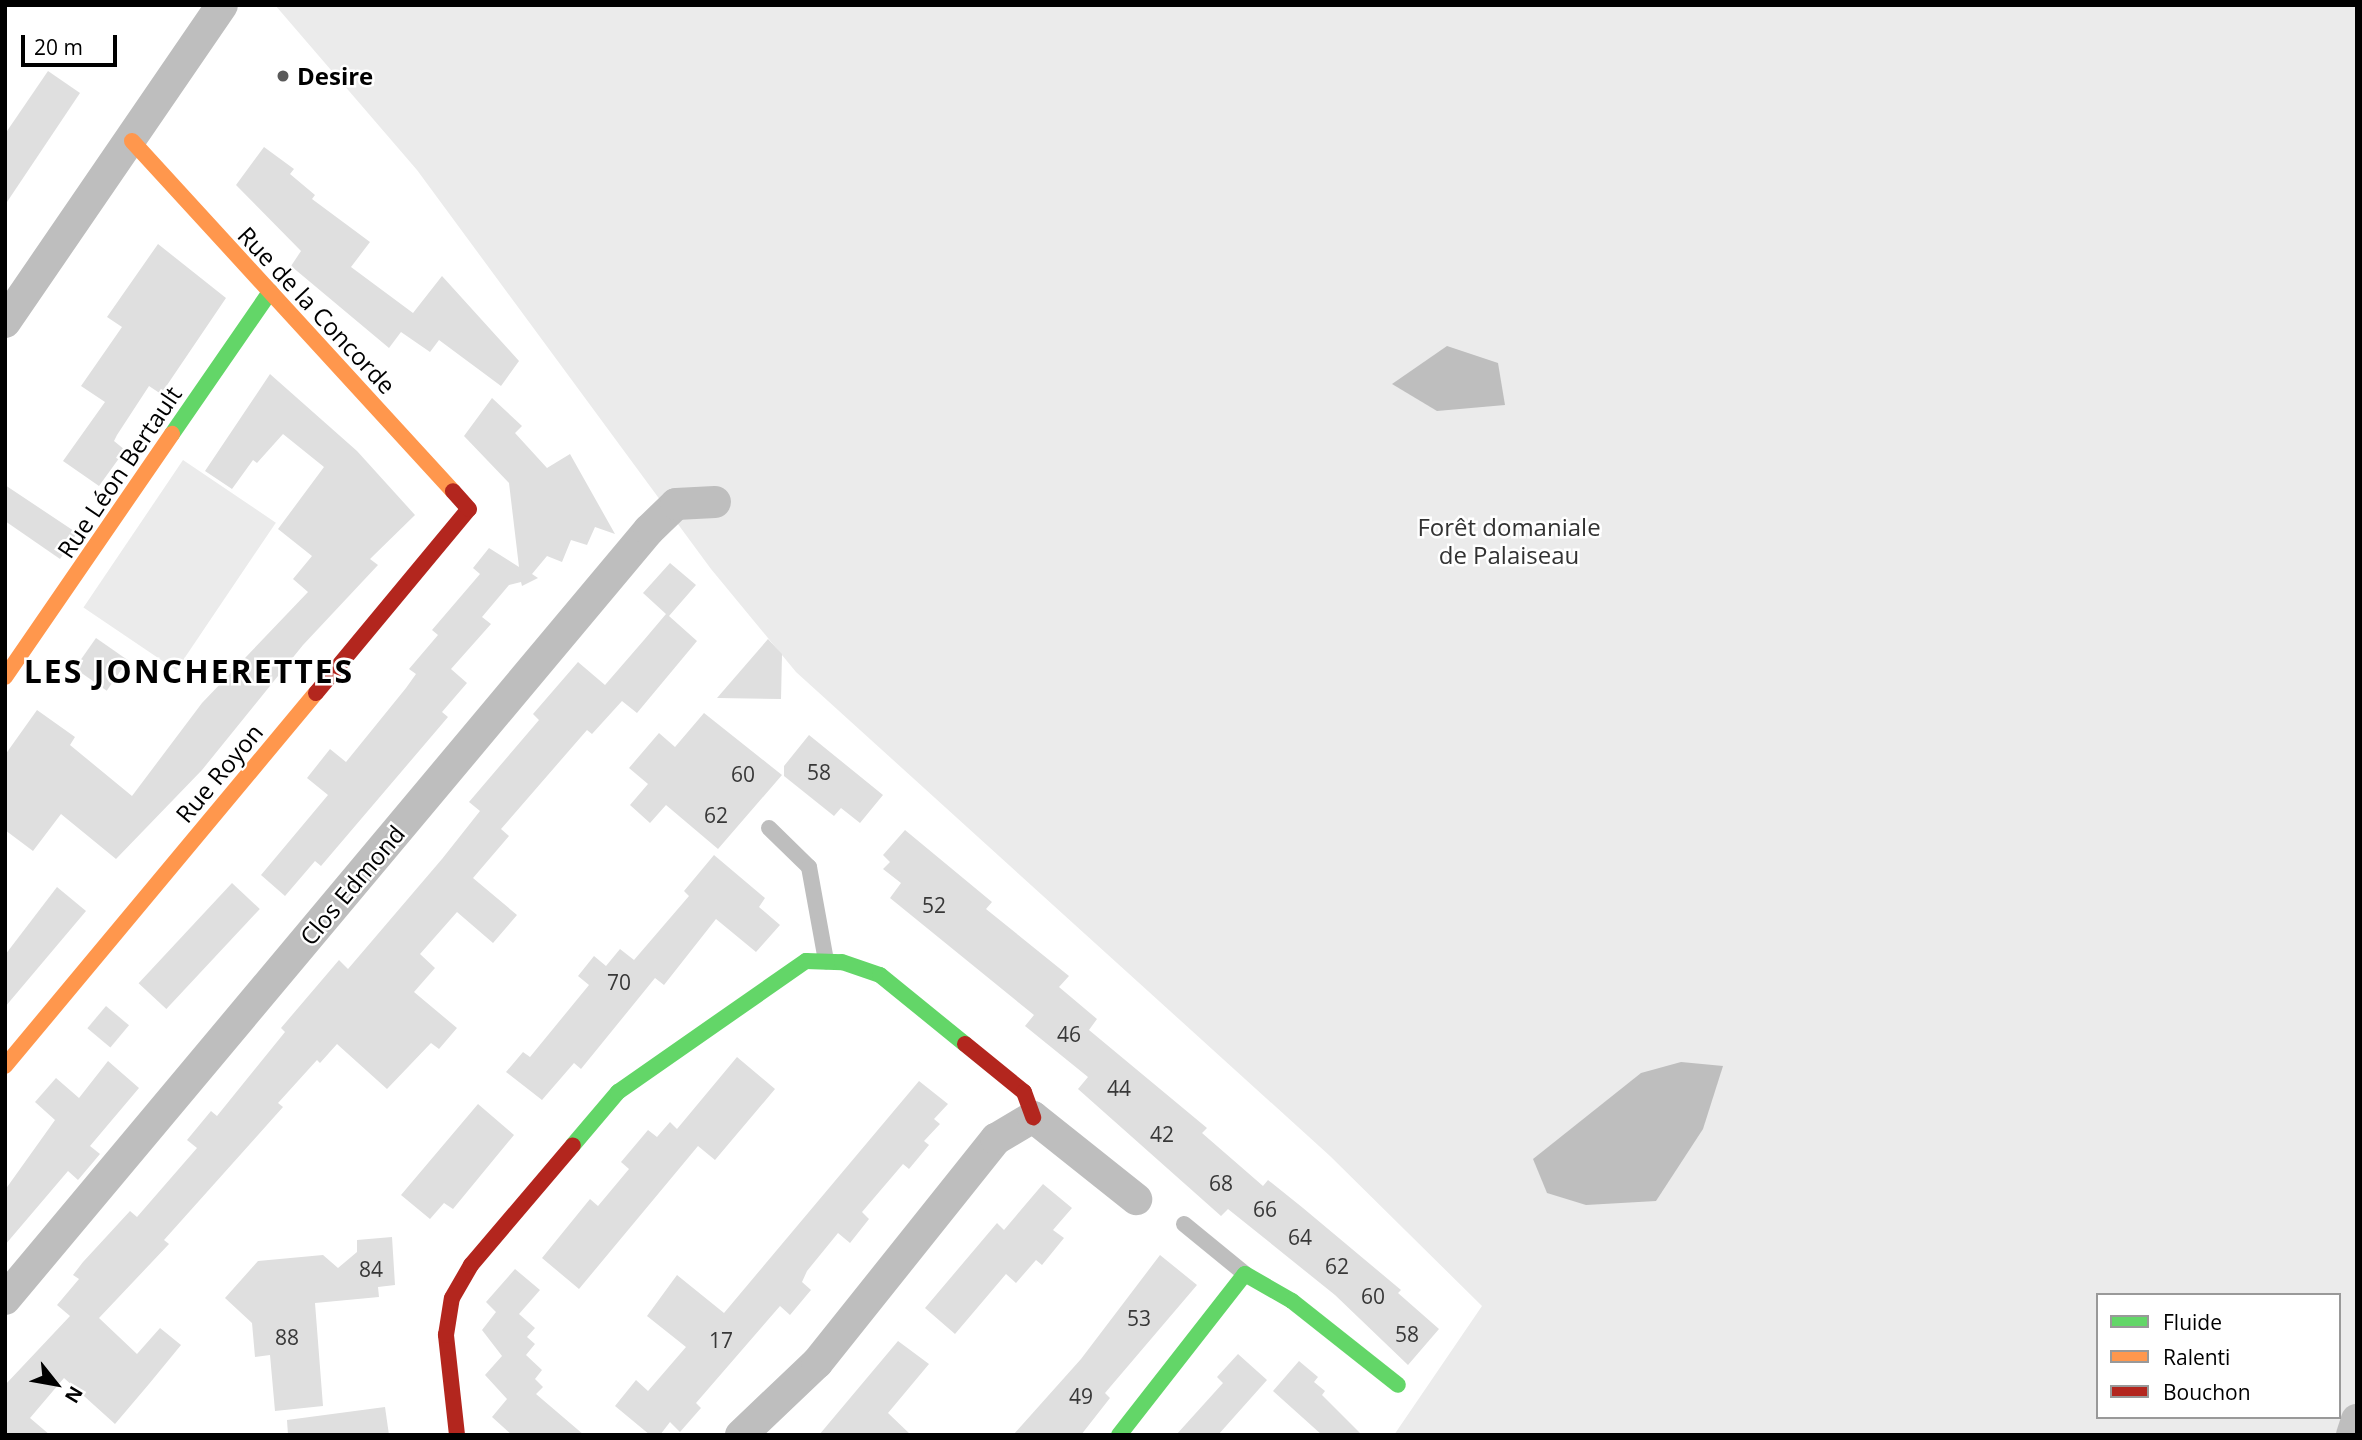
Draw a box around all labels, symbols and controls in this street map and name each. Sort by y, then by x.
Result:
scale bar [24,21,121,65]
text: 20 m [34,33,83,61]
place label: Desire [297,62,373,90]
marker: Desire [275,68,291,84]
street label: Rue de la Concorde [232,221,402,399]
street label: Rue Léon Bertault [51,381,187,563]
park label: Forêt domaniale de Palaiseau [1417,513,1601,569]
district label: LES JONCHERETTES [26,652,352,690]
street label: Rue Royon [170,718,268,828]
house number: 58 [807,759,831,785]
house number: 60 [731,761,755,787]
house number: 62 [704,802,728,828]
street label: Clos Edmond [294,819,410,951]
house number: 52 [922,892,946,918]
house number: 70 [607,969,631,995]
house number: 46 [1057,1021,1081,1047]
house number: 44 [1107,1075,1131,1101]
house number: 42 [1150,1121,1174,1147]
house number: 68 [1209,1170,1233,1196]
house number: 66 [1253,1196,1277,1222]
house number: 64 [1288,1224,1312,1250]
house number: 62 [1325,1253,1349,1279]
house number: 84 [359,1256,383,1282]
house number: 60 [1361,1283,1385,1309]
legend [2096,1293,2341,1419]
house number: 53 [1127,1305,1151,1331]
text: Fluide [2163,1308,2222,1336]
house number: 58 [1395,1321,1419,1347]
house number: 88 [275,1324,299,1350]
house number: 17 [709,1327,733,1353]
text: Ralenti [2163,1343,2230,1371]
north arrow [21,1349,91,1419]
text: Bouchon [2163,1378,2251,1406]
text: N [59,1381,89,1408]
house number: 49 [1069,1383,1093,1409]

